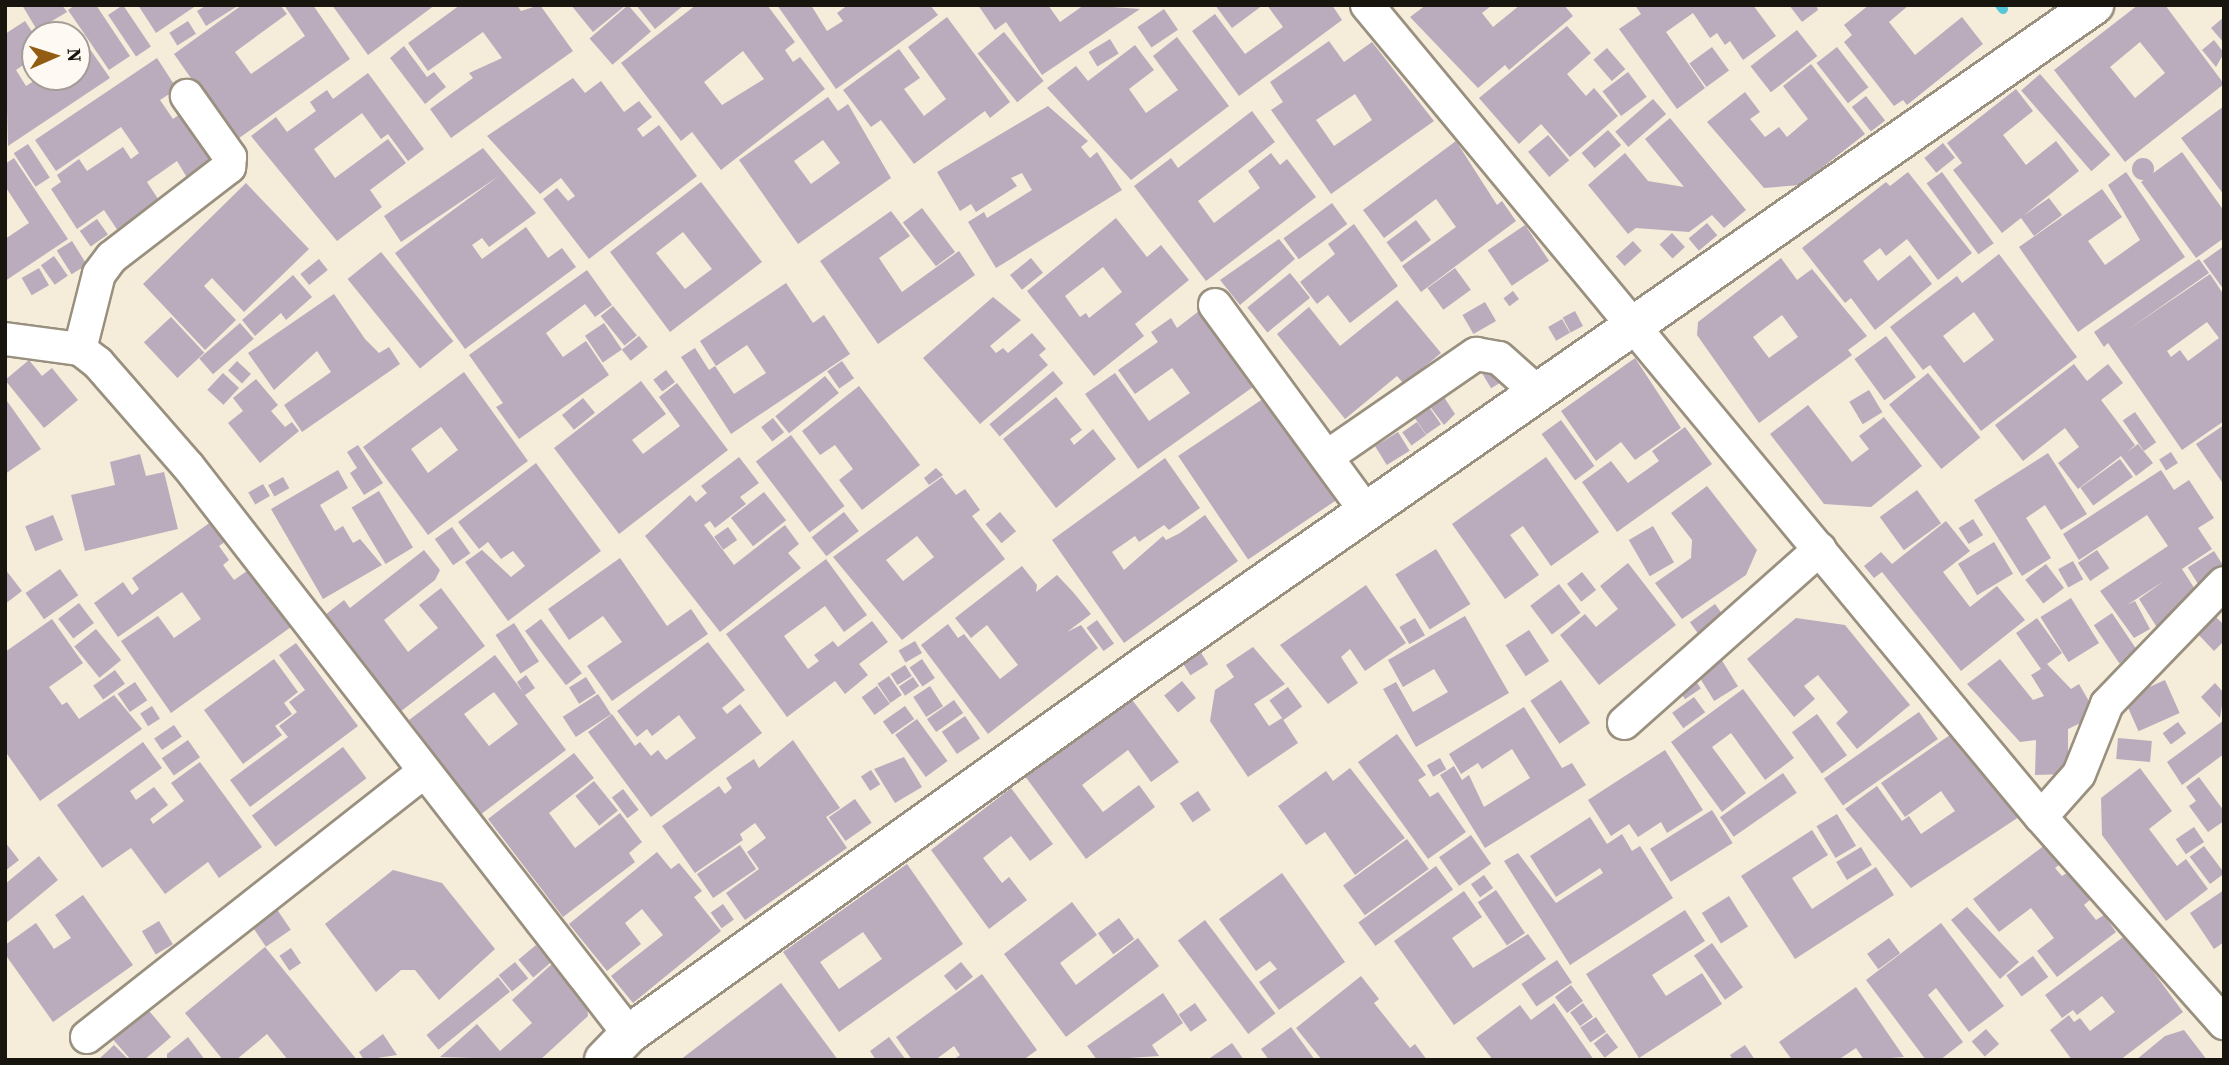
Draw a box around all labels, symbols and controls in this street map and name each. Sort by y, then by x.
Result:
north arrow [21,21,91,91]
text: N [62,47,88,63]

